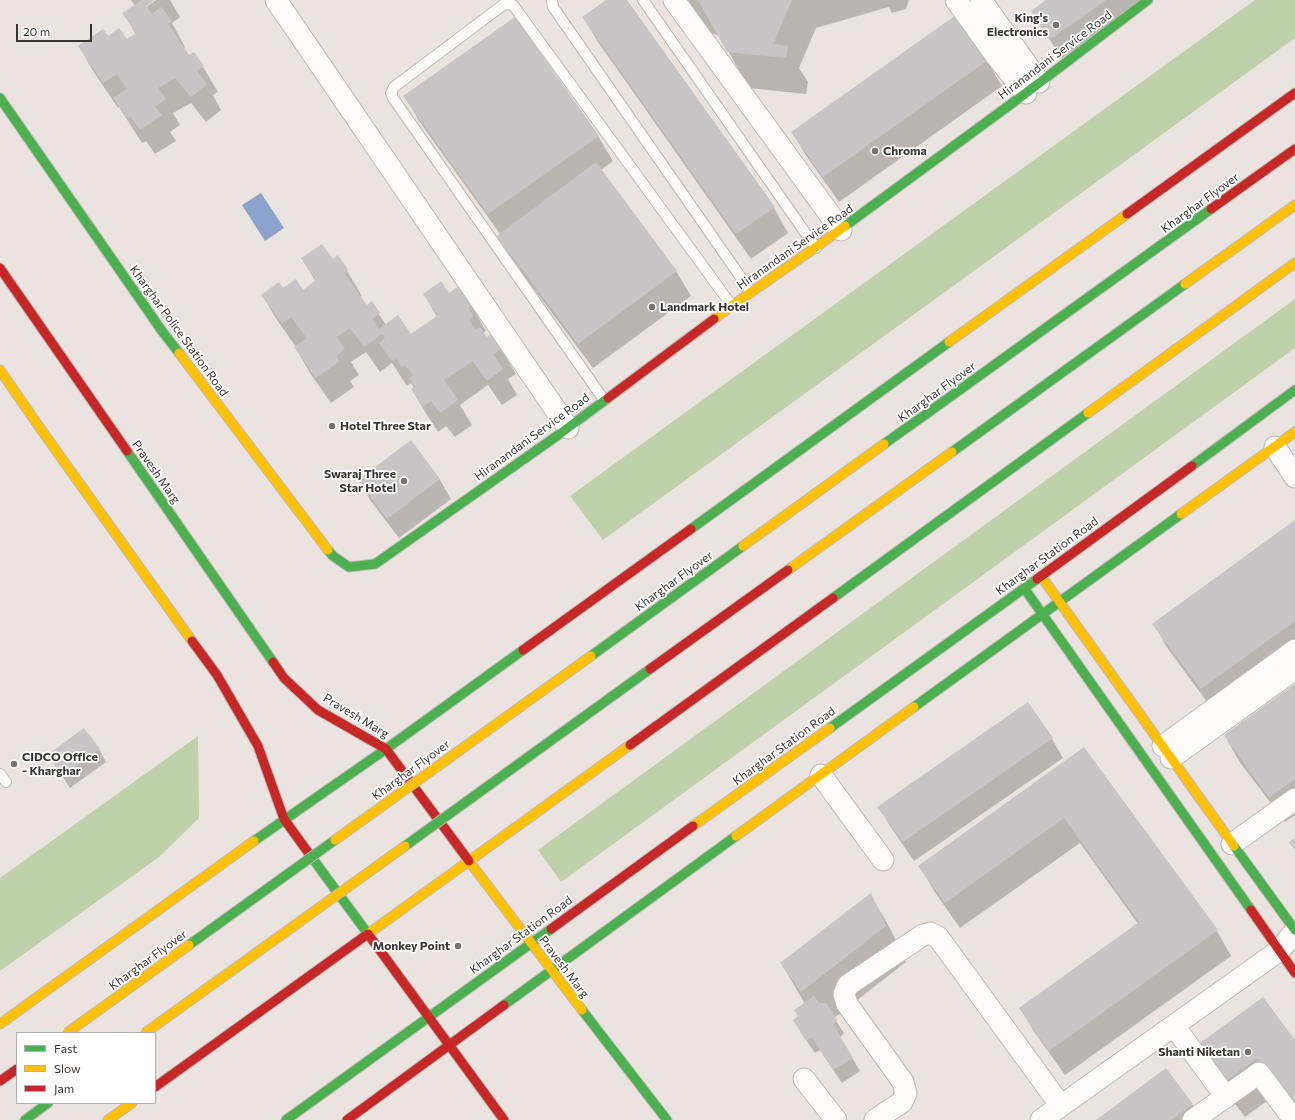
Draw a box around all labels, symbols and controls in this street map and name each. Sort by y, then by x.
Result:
street label: Hiranandani Service Road [995,8,1115,102]
place label: King's Electronics [987,11,1048,39]
scale bar [18,16,94,42]
marker: King's Electronics [1051,20,1061,30]
text: 20 m [23,24,50,38]
place label: Chroma [883,144,927,158]
marker: Chroma [870,146,880,156]
street label: Kharghar Flyover [1158,170,1242,236]
street label: Hiranandani Service Road [734,201,856,293]
street label: Kharghar Police Station Road [127,263,231,399]
place label: Landmark Hotel [660,300,749,314]
marker: Landmark Hotel [647,302,657,312]
street label: Kharghar Flyover [895,359,979,425]
street label: Hiranandani Service Road [472,390,592,484]
place label: Hotel Three Star [340,419,431,433]
marker: Hotel Three Star [327,421,337,431]
street label: Pravesh Marg [129,437,183,507]
place label: Swaraj Three Star Hotel [324,467,396,495]
marker: Swaraj Three Star Hotel [399,476,409,486]
street label: Kharghar Station Road [993,514,1101,598]
street label: Kharghar Flyover [632,548,716,614]
street label: Pravesh Marg [320,691,392,741]
street label: Kharghar Station Road [730,704,838,788]
street label: Kharghar Flyover [369,737,453,803]
place label: CIDCO Office - Kharghar [22,750,98,778]
marker: CIDCO Office - Kharghar [9,759,19,769]
street label: Kharghar Station Road [467,893,575,977]
street label: Kharghar Flyover [106,927,190,993]
street label: Pravesh Marg [536,933,592,1001]
place label: Monkey Point [373,939,450,953]
marker: Monkey Point [453,941,463,951]
legend [16,1032,156,1104]
text: Fast [54,1041,77,1055]
place label: Shanti Niketan [1158,1045,1240,1059]
marker: Shanti Niketan [1243,1047,1253,1057]
text: Slow [54,1061,81,1075]
text: Jam [54,1081,74,1095]

